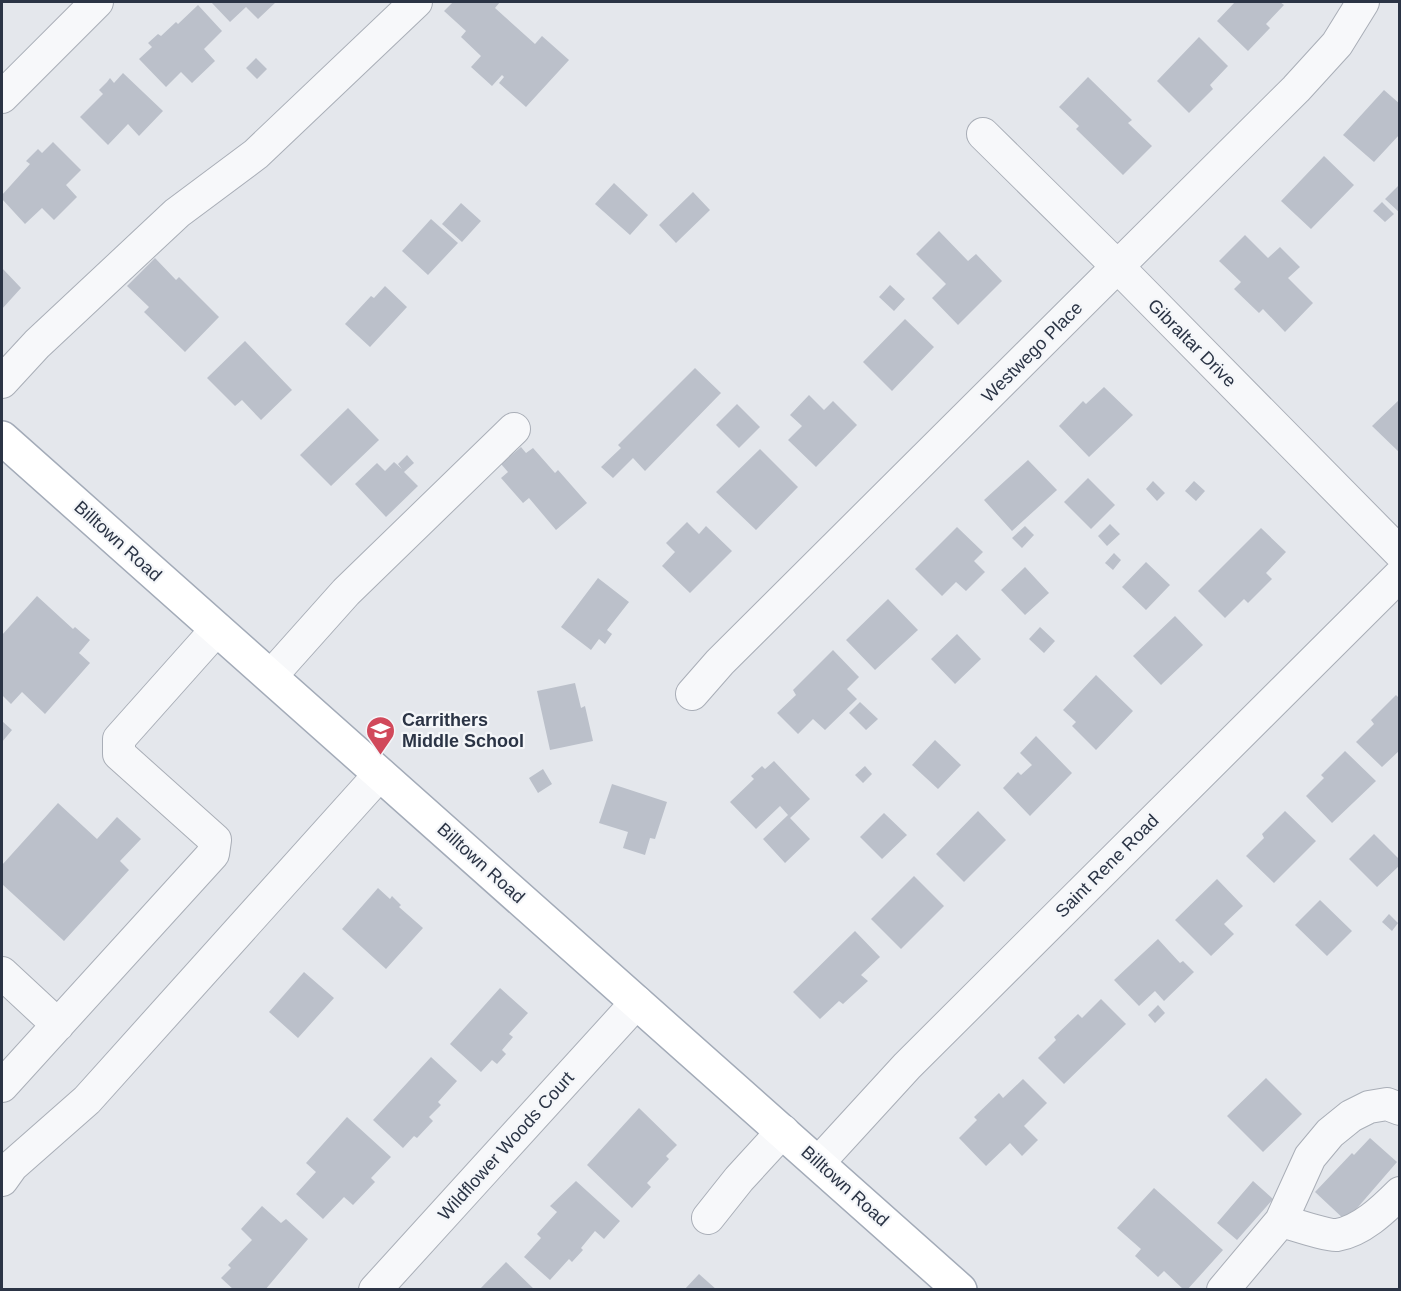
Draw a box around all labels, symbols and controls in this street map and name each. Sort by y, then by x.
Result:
street label: Gibraltar Drive [1144,295,1240,391]
street label: Westwego Place [978,298,1086,406]
street label: Billtown Road [70,497,166,585]
place label: Carrithers Middle School [402,710,524,751]
school or university icon: Carrithers Middle School [365,714,397,756]
street label: Saint Rene Road [1051,810,1163,922]
street label: Billtown Road [433,819,529,907]
street label: Wildflower Woods Court [434,1068,578,1224]
street label: Billtown Road [797,1142,893,1230]

